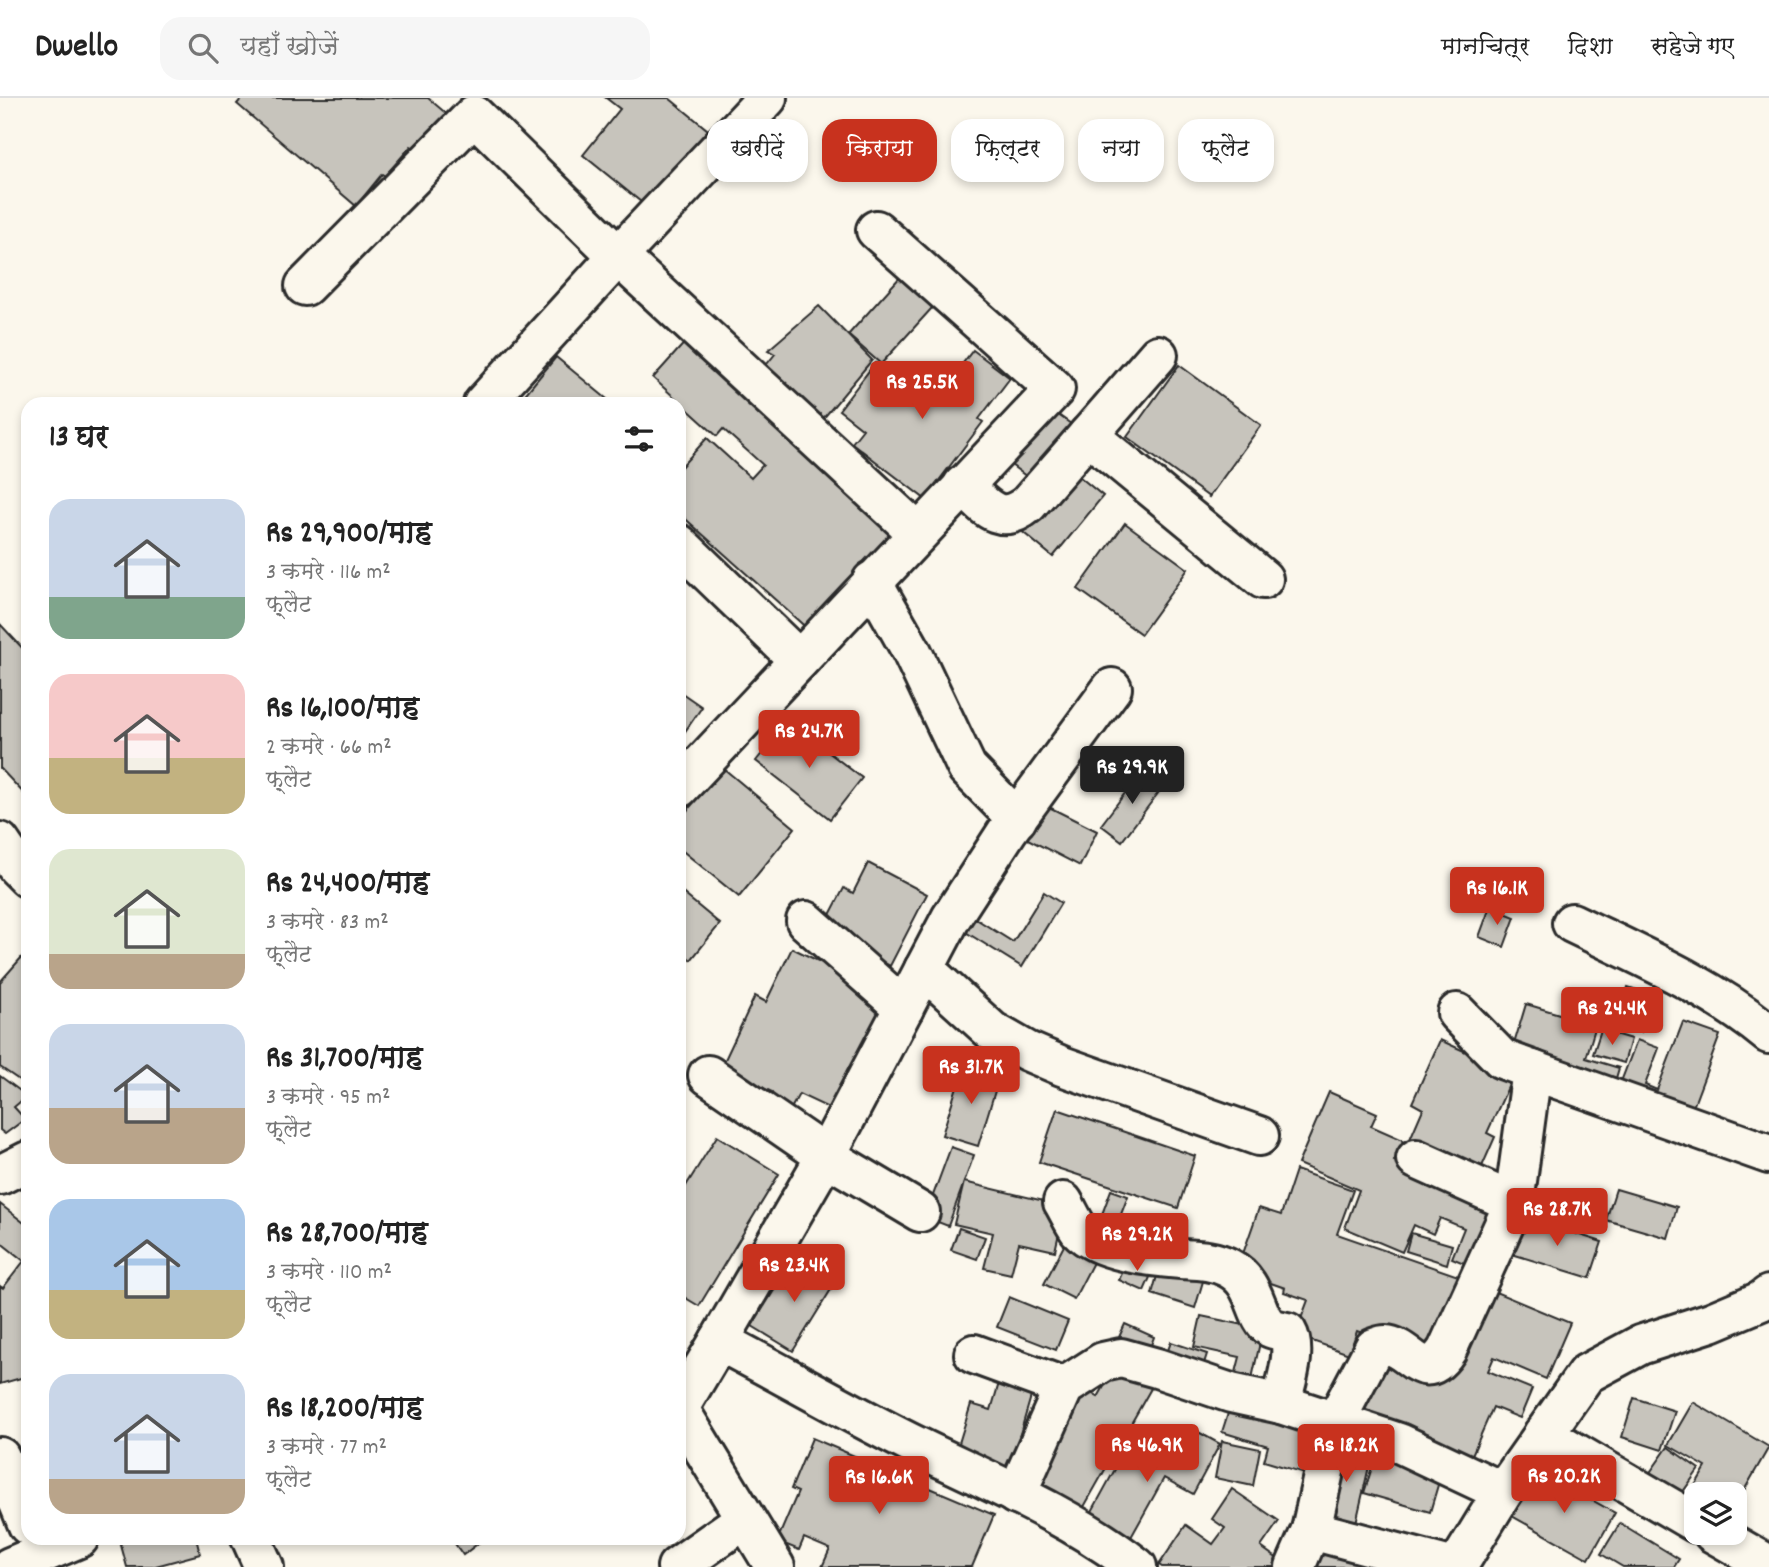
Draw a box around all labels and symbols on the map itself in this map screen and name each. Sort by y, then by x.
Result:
pin: Rs 25.5K [850,362,994,421]
pin: Rs 24.7K [737,710,881,770]
pin: Rs 29.9K [1060,746,1204,806]
pin: Rs 16.1K [1425,868,1569,927]
pin: Rs 24.4K [1540,988,1684,1047]
pin: Rs 31.7K [899,1046,1043,1106]
pin: Rs 28.7K [1485,1188,1629,1248]
pin: Rs 29.2K [1065,1214,1209,1273]
pin: Rs 23.4K [722,1244,866,1304]
pin: Rs 46.9K [1075,1424,1219,1484]
pin: Rs 18.2K [1274,1424,1418,1484]
pin: Rs 16.6K [807,1456,951,1516]
pin: Rs 20.2K [1492,1456,1636,1515]

